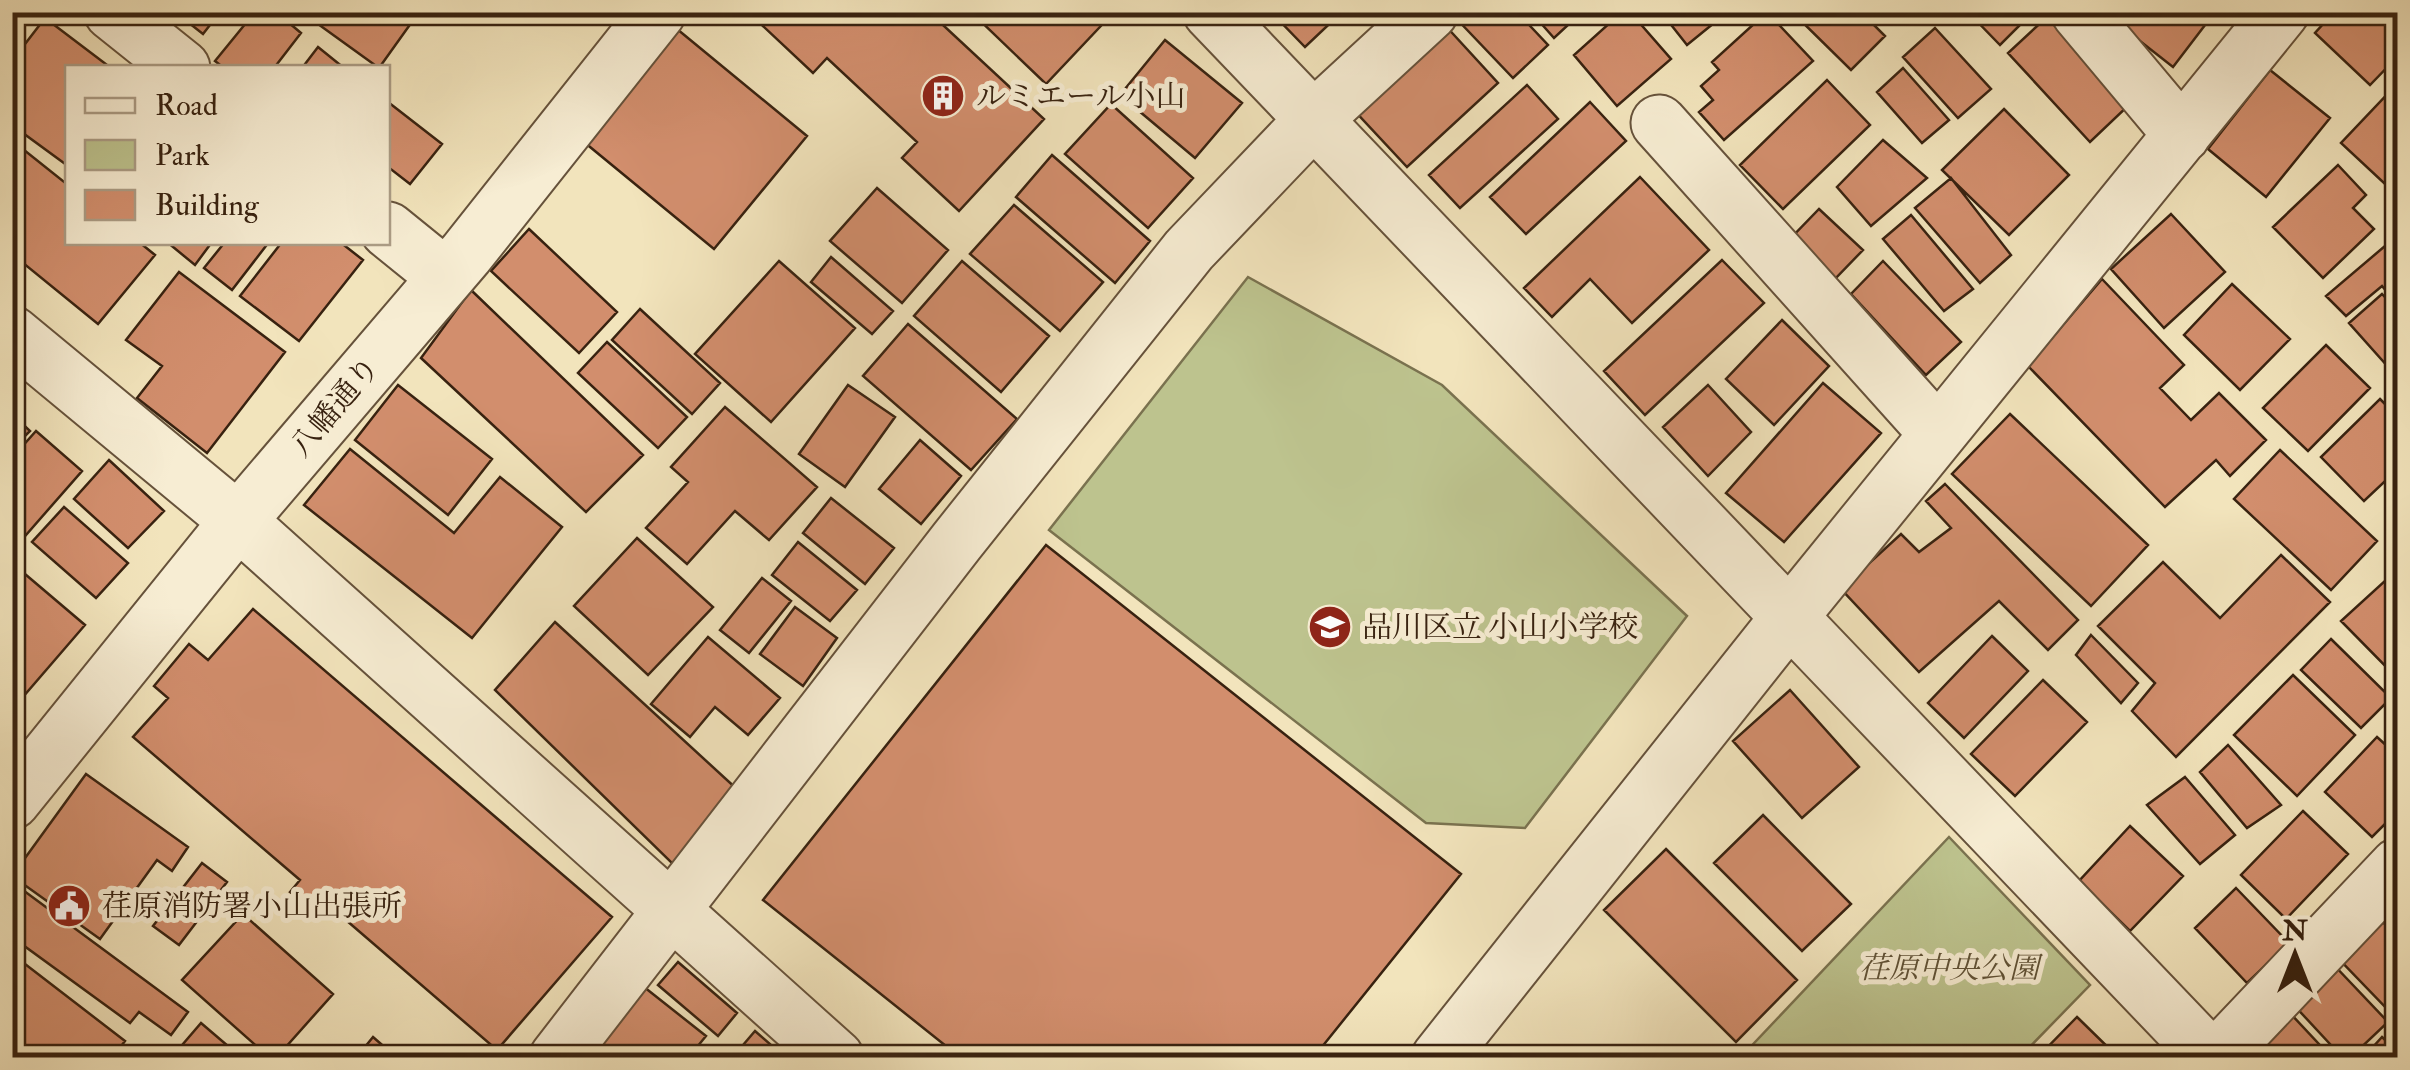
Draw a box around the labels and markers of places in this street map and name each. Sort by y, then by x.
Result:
building icon: ルミエール小山 [920,73,966,119]
place label: ルミエール小山 [976,78,1185,115]
school or university icon: 品川区立 小山小学校 [1307,604,1353,650]
place label: 品川区立 小山小学校 [1362,609,1638,646]
public building icon: 荏原消防署小山出張所 [46,883,92,929]
place label: 荏原消防署小山出張所 [102,888,402,925]

